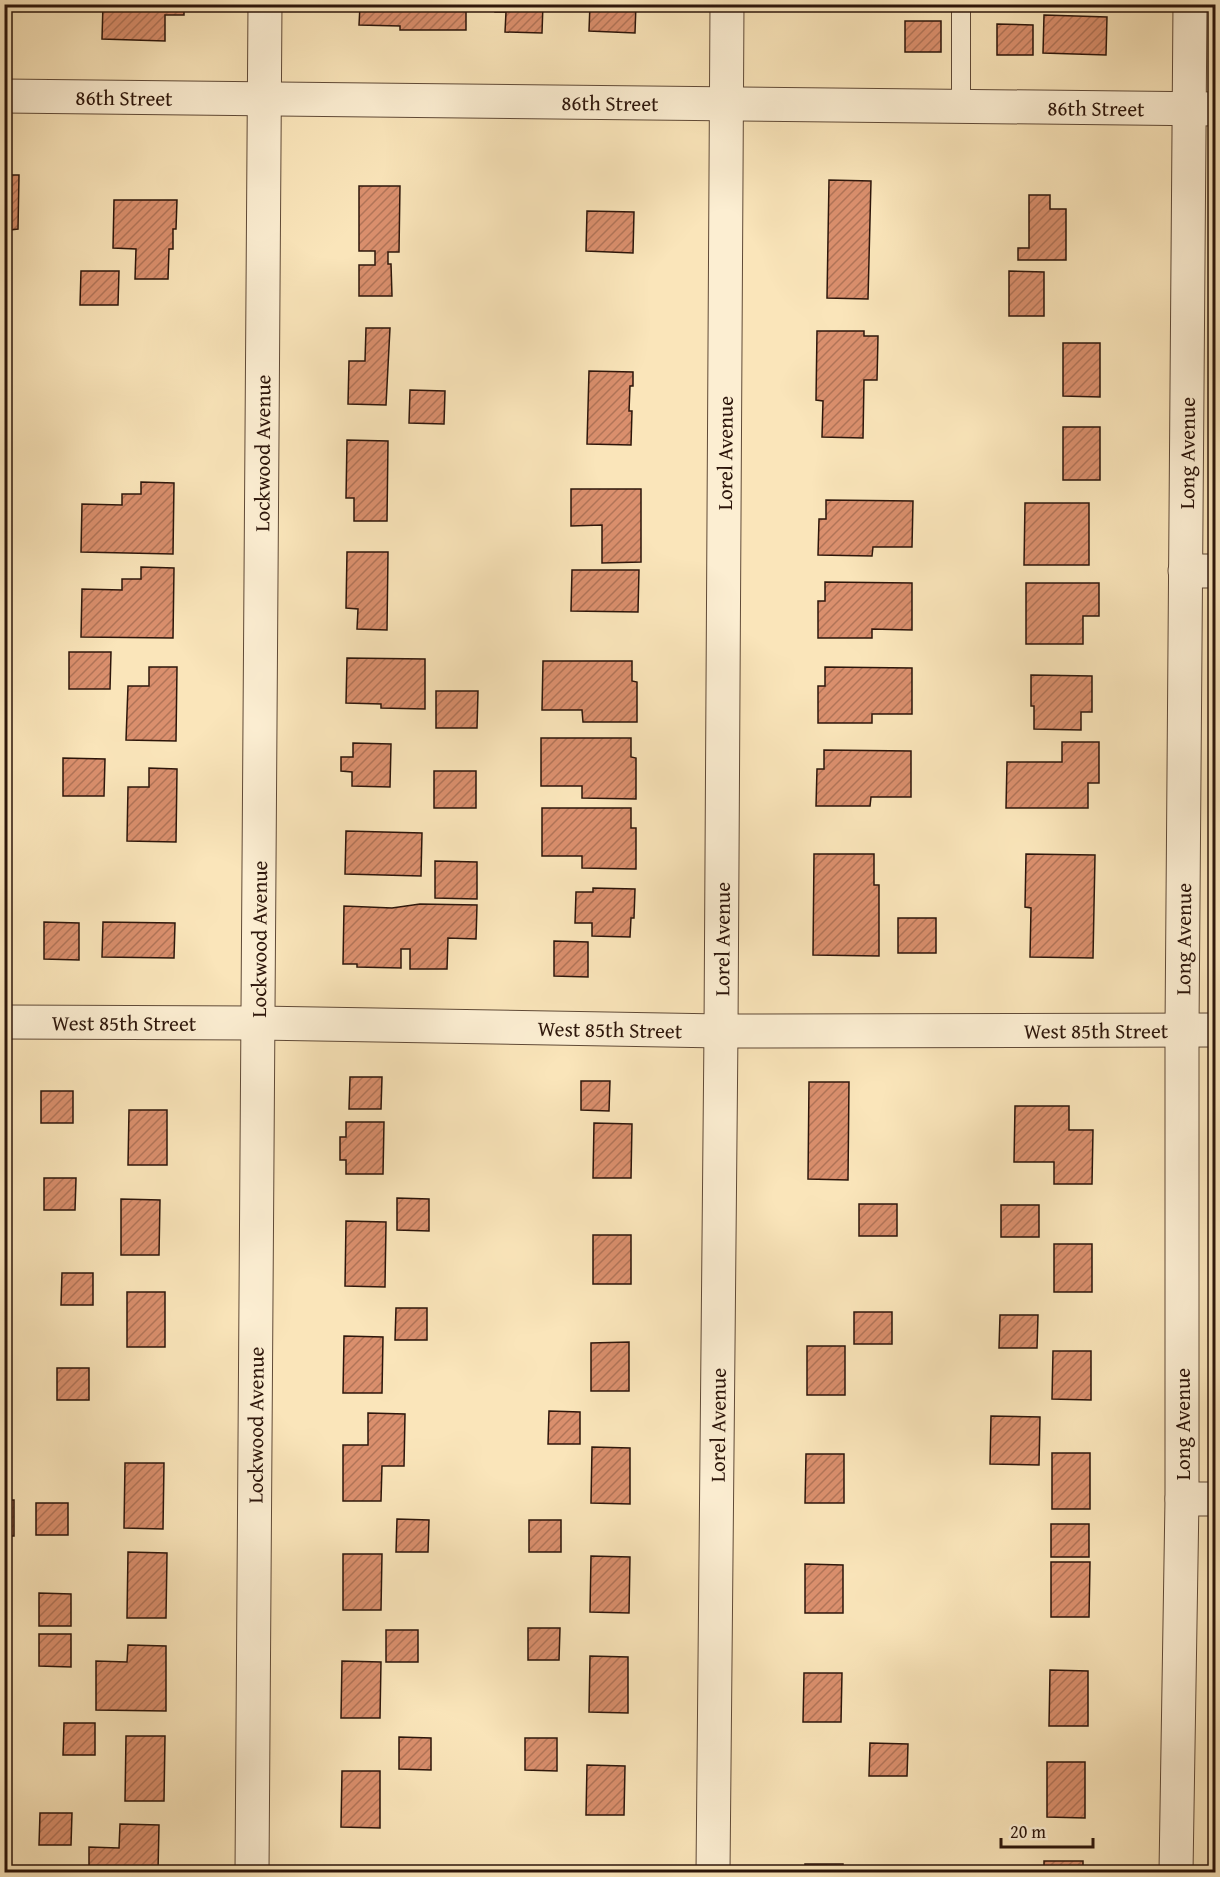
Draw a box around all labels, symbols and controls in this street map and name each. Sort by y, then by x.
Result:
street label: 86th Street [75,81,173,113]
street label: 86th Street [561,86,659,119]
street label: 86th Street [1047,92,1145,124]
street label: Lockwood Avenue [246,374,278,532]
street label: Lorel Avenue [709,396,740,510]
street label: Long Avenue [1171,397,1202,509]
street label: Lockwood Avenue [242,860,275,1018]
street label: Lorel Avenue [706,882,737,996]
street label: Long Avenue [1167,883,1199,995]
street label: West 85th Street [52,1007,197,1038]
street label: West 85th Street [537,1012,683,1046]
street label: West 85th Street [1024,1015,1169,1046]
street label: Lockwood Avenue [239,1346,271,1504]
street label: Lorel Avenue [701,1368,733,1482]
street label: Long Avenue [1167,1368,1198,1480]
scale bar [1001,1811,1092,1849]
text: 20 m [1010,1818,1046,1845]

